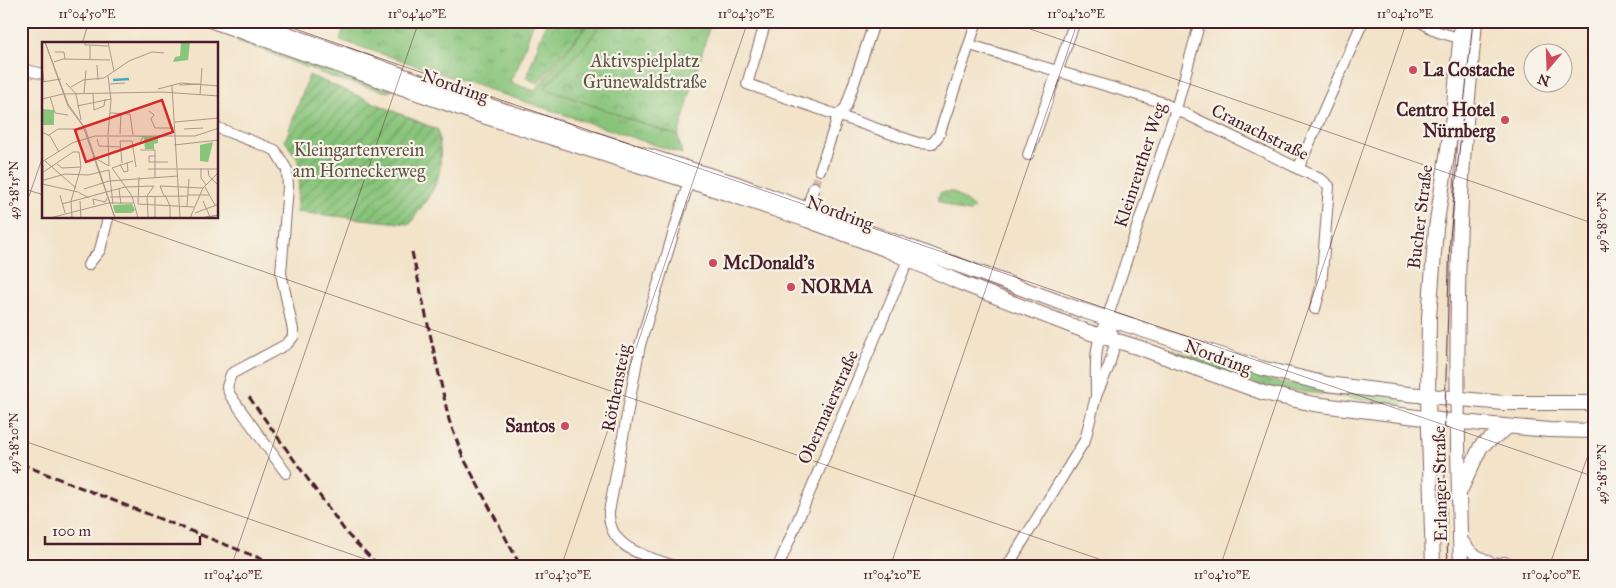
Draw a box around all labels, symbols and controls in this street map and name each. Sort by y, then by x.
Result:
text: 11°04'50"E [58,7,116,21]
text: 11°04'40"E [388,7,447,21]
text: 11°04'30"E [718,7,775,21]
text: 11°04'20"E [1047,7,1105,21]
text: 11°04'10"E [1377,7,1434,21]
inset map [42,42,219,219]
north arrow [1524,42,1574,92]
park label: Aktivspielplatz Grünewaldstraße [583,50,707,93]
place label: La Costache [1423,59,1515,81]
street label: Nordring [418,64,492,109]
marker: La Costache [1407,64,1419,76]
text: N [1535,70,1552,90]
street label: Kleinreuther Weg [1109,99,1172,231]
street label: Cranachstraße [1208,99,1312,165]
place label: Centro Hotel Nürnberg [1396,99,1496,143]
marker: Centro Hotel Nürnberg [1499,114,1511,126]
park label: Kleingartenverein am Horneckerweg [293,139,426,183]
text: 49°28'15"N [7,161,21,219]
street label: Bucher Straße [1403,164,1437,270]
street label: Nordring [803,191,877,236]
text: 49°28'05"N [1595,191,1609,253]
place label: McDonald's [723,252,815,274]
marker: McDonald's [707,257,719,269]
place label: NORMA [801,276,874,298]
marker: NORMA [785,281,797,293]
street label: Nordring [1181,335,1255,380]
street label: Röthensteig [597,342,636,434]
street label: Obermaierstraße [793,346,863,468]
text: 49°28'20"N [7,412,21,474]
place label: Santos [505,415,555,437]
marker: Santos [559,420,571,432]
street label: Erlanger Straße [1428,426,1453,542]
text: 49°28'10"N [1595,444,1609,504]
scale bar [45,513,200,545]
text: 100 m [52,522,92,540]
text: 11°04'40"E [204,568,263,582]
text: 11°04'30"E [535,568,592,582]
text: 11°04'20"E [863,568,921,582]
text: 11°04'10"E [1194,568,1251,582]
text: 11°04'00"E [1522,568,1581,582]

